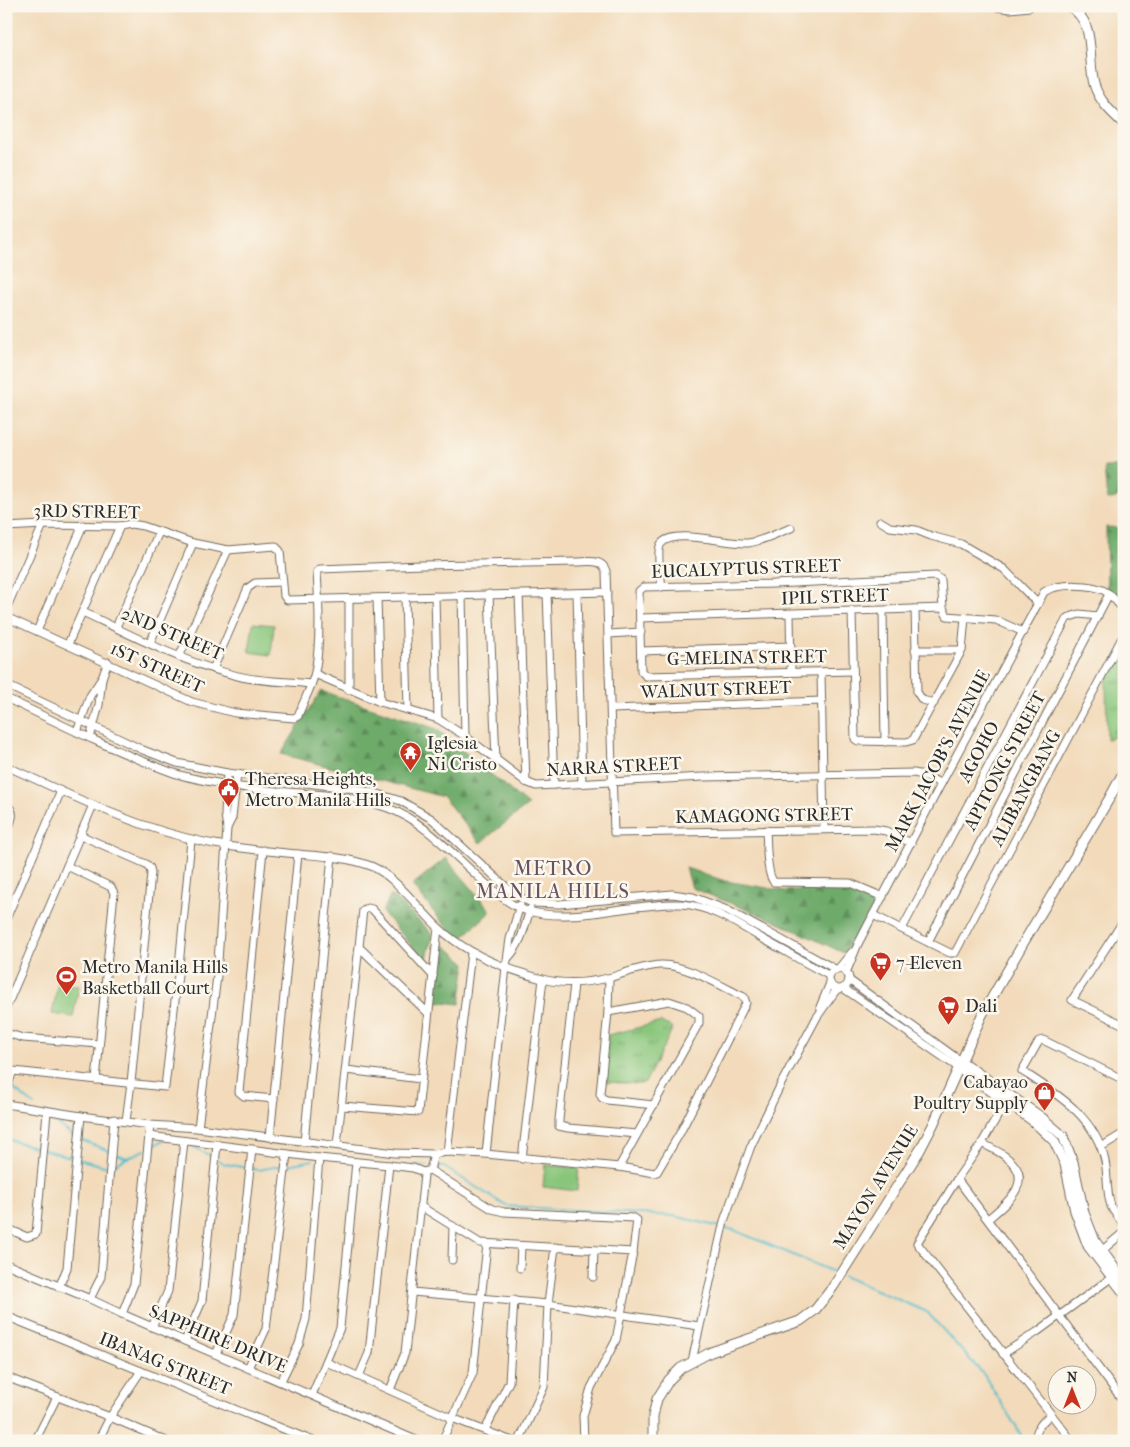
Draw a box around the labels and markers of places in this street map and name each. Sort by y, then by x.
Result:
place label: Iglesia Ni Cristo [427,733,497,775]
temple icon: Iglesia Ni Cristo [399,741,423,772]
place label: Theresa Heights, Metro Manila Hills [245,769,391,811]
public building icon: Theresa Heights, Metro Manila Hills [217,777,241,808]
supermarket icon: 7-Eleven [868,951,892,982]
place label: 7-Eleven [896,953,962,974]
place label: Metro Manila Hills Basketball Court [82,957,228,999]
sports icon: Metro Manila Hills Basketball Court [54,965,78,996]
supermarket icon: Dali [937,994,961,1025]
place label: Dali [965,996,998,1017]
place label: Cabayao Poultry Supply [913,1072,1029,1114]
shop icon: Cabayao Poultry Supply [1032,1080,1056,1111]

